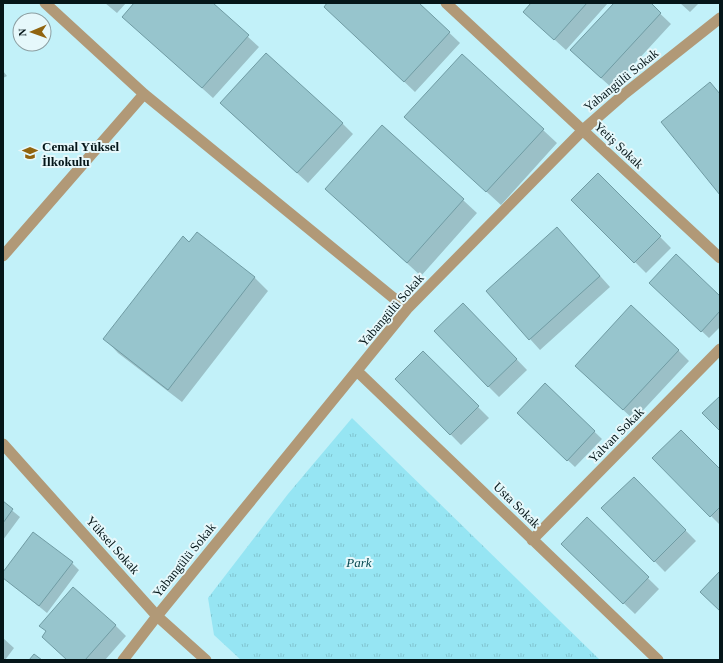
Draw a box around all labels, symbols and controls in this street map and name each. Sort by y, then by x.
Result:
north arrow [12,12,52,52]
text: N [16,28,28,37]
street label: Yabangülü Sokak [581,45,662,115]
street label: Yetiş Sokak [591,118,647,172]
place label: Cemal Yüksel İlkokulu [42,139,120,169]
school or university icon: Cemal Yüksel İlkokulu [21,144,39,162]
street label: Yabangülü Sokak [355,270,427,349]
street label: Yalvan Sokak [585,404,647,466]
street label: Usta Sokak [490,479,544,531]
street label: Yüksel Sokak [83,513,143,577]
street label: Yabangülü Sokak [149,519,219,600]
park label: Park [345,555,372,570]

